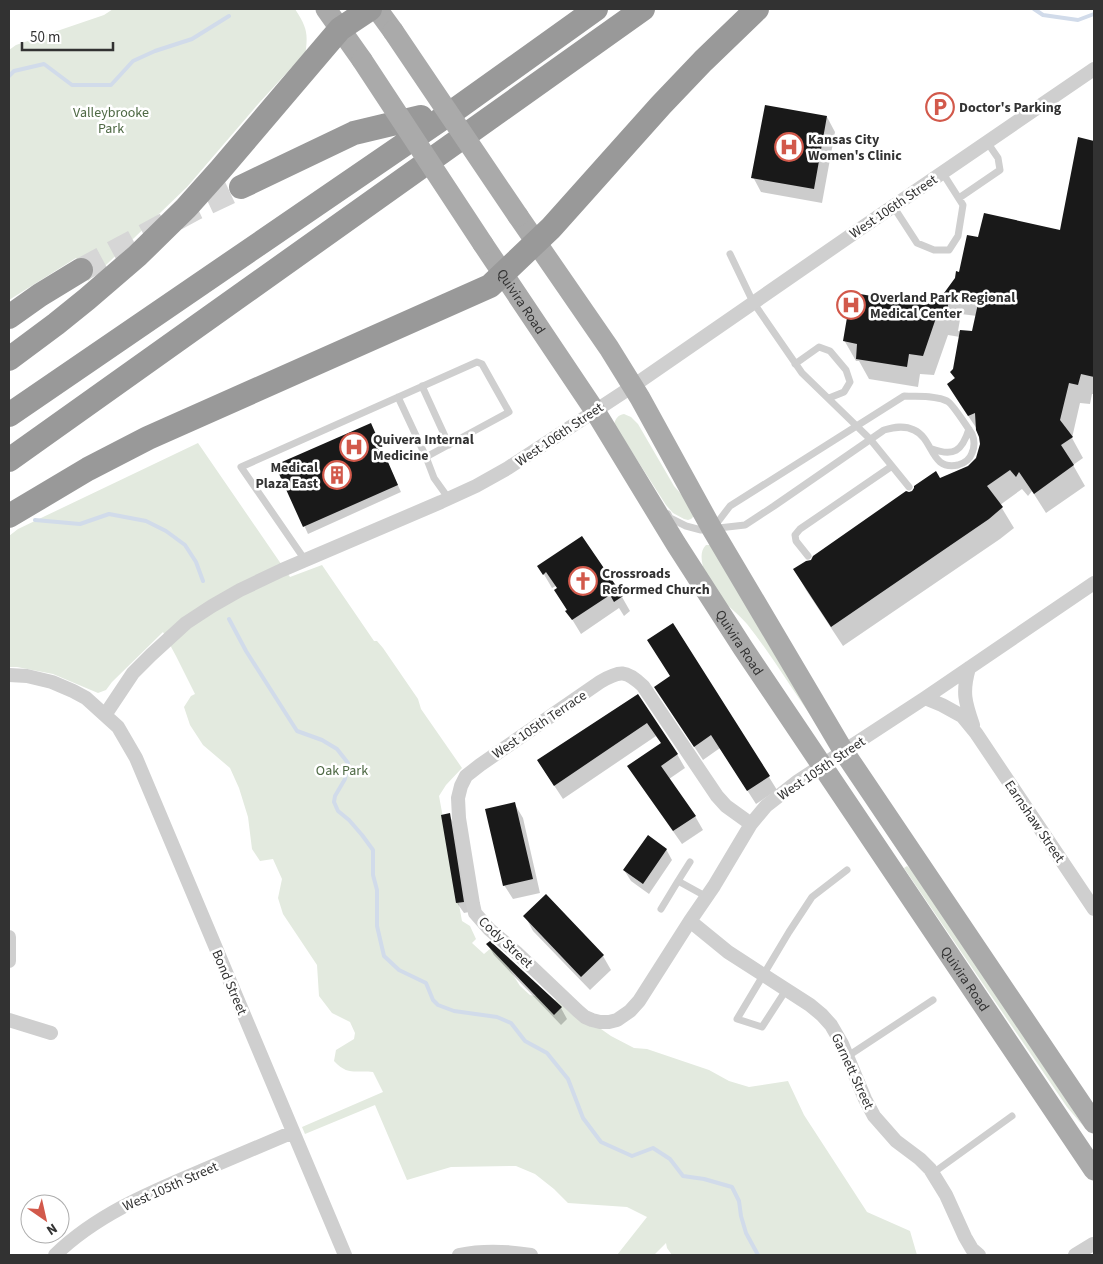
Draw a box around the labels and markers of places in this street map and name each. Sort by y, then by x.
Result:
parking icon: Doctor's Parking [925,92,955,122]
place label: Doctor's Parking [959,98,1062,118]
place label: Kansas City Women's Clinic [808,130,902,166]
hospital icon: Kansas City Women's Clinic [774,132,804,162]
place label: Overland Park Regional Medical Center [870,288,1015,324]
hospital icon: Overland Park Regional Medical Center [836,290,866,320]
place label: Quivera Internal Medicine [373,430,474,466]
hospital icon: Quivera Internal Medicine [339,432,369,462]
place label: Medical Plaza East [256,458,319,494]
building icon: Medical Plaza East [322,460,352,490]
place label: Crossroads Reformed Church [602,564,710,600]
church icon: Crossroads Reformed Church [568,566,598,596]

